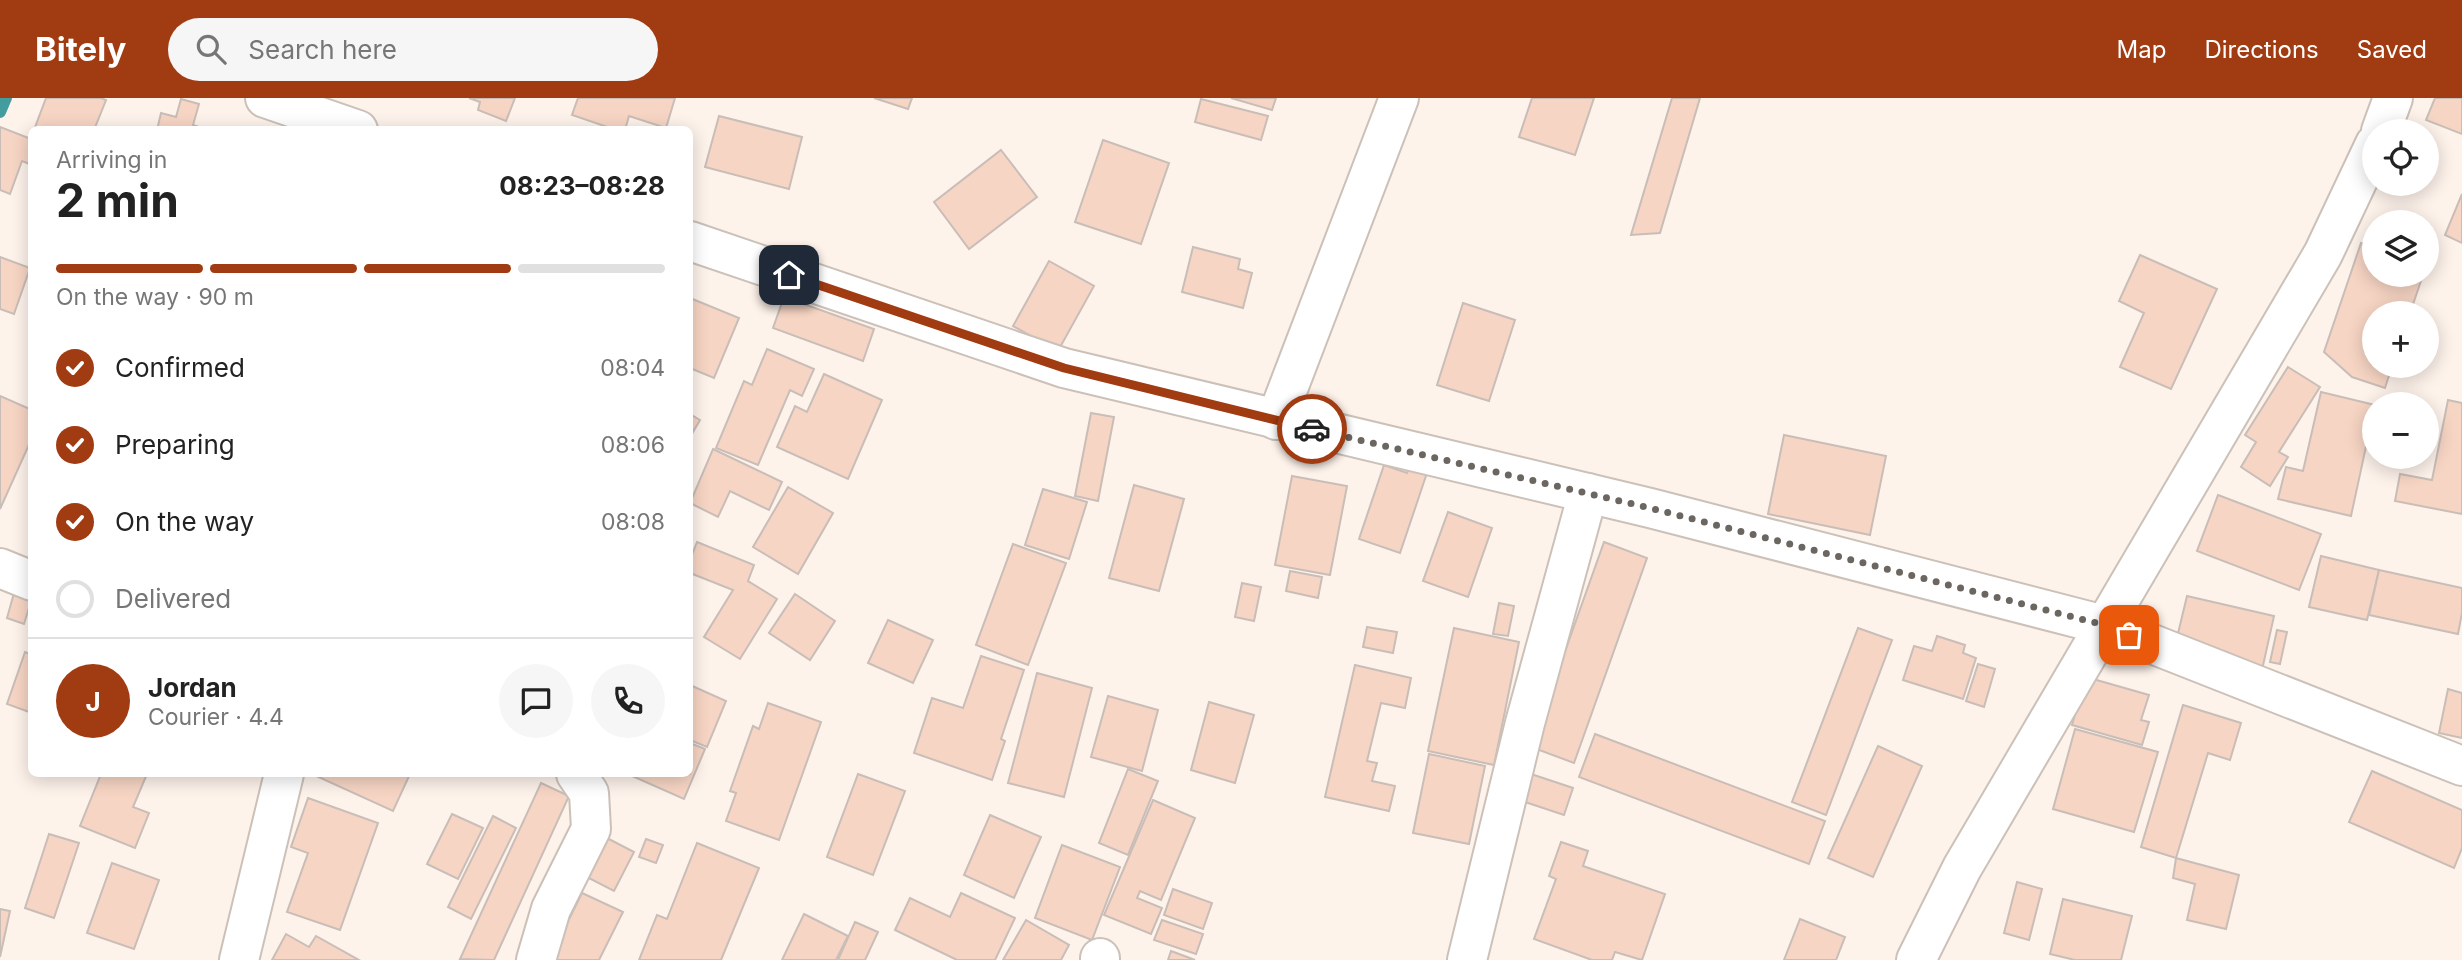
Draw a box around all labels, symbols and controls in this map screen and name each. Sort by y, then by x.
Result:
search box [168,18,658,81]
text: Bitely [35,29,126,69]
icon: search [192,30,230,68]
text: Search here [248,34,397,65]
text: Map [2117,35,2166,64]
text: Directions [2204,35,2319,64]
text: Saved [2357,35,2427,64]
map controls [2362,119,2439,469]
button: locate [2362,119,2439,196]
text: Arriving in [56,146,167,174]
text: 08:23–08:28 [499,170,665,201]
text: 2 min [56,172,179,228]
button: layers [2362,210,2439,287]
pin [759,245,819,305]
icon: home [770,256,808,294]
text: On the way · 90 m [56,283,254,311]
button: + [2362,301,2439,378]
icon: check [56,349,94,387]
text: Confirmed [115,352,245,383]
text: 08:04 [600,354,665,382]
button: − [2362,392,2439,469]
courier [1277,394,1347,464]
icon: car [1293,410,1331,448]
icon: check [56,426,94,464]
text: Preparing [115,429,235,460]
text: 08:06 [601,431,665,459]
icon: check [56,503,94,541]
text: On the way [115,506,254,537]
text: 08:08 [601,508,665,536]
text: Delivered [115,583,231,614]
pin [2099,605,2159,665]
icon: bag [2110,616,2148,654]
button: chat [499,664,573,738]
button: phone [591,664,665,738]
text: Jordan [148,672,237,703]
text: J [85,686,101,717]
text: Courier · 4.4 [148,703,284,731]

